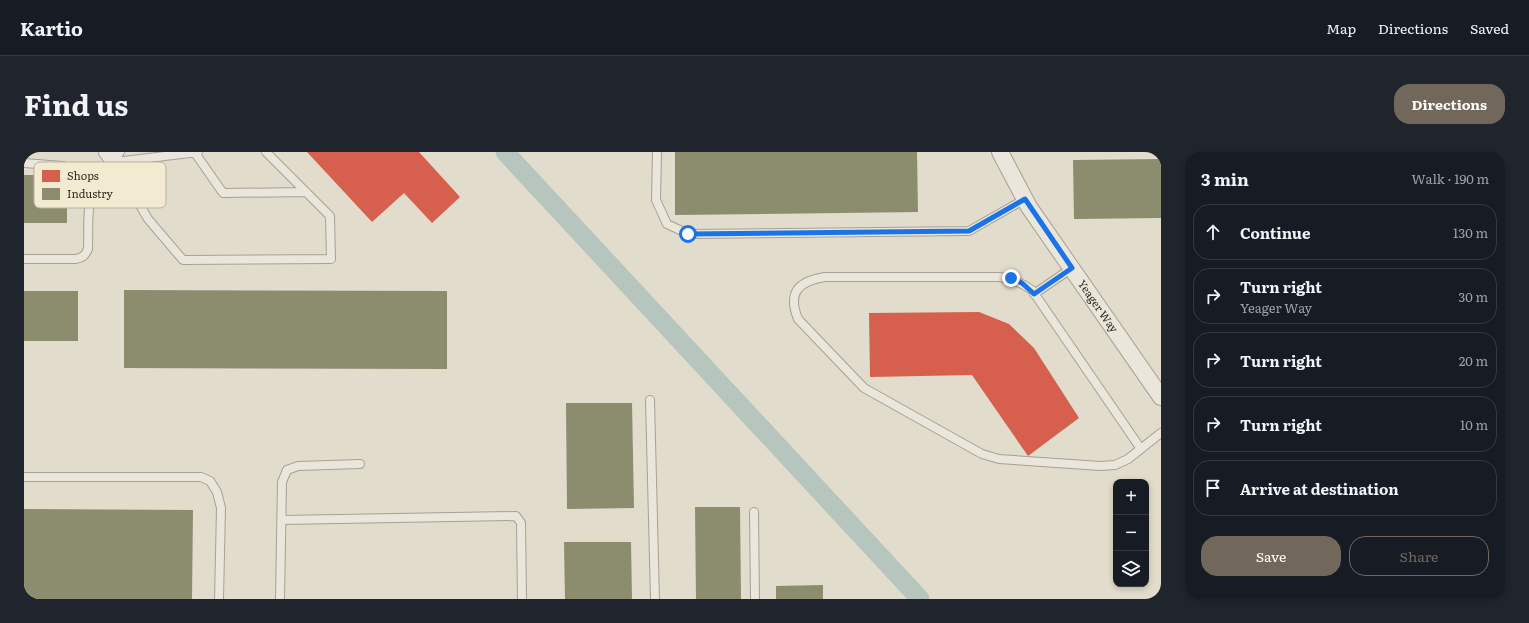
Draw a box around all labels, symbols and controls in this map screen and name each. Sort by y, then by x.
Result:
text: Kartio [20,14,83,42]
text: Map [1326,18,1356,38]
text: Directions [1378,18,1448,38]
text: Saved [1470,18,1509,38]
text: Find us [24,83,128,125]
button: Directions [1394,84,1505,124]
legend [34,162,166,208]
text: 3 min [1201,166,1249,191]
text: Shops [67,167,99,183]
text: Walk · 190 m [1411,169,1489,188]
text: Industry [67,185,114,201]
icon: ahead [1202,221,1224,243]
text: Continue [1240,221,1310,244]
text: 130 m [1453,223,1488,242]
route start [679,225,697,243]
route end [1002,269,1020,287]
text: Turn right [1240,275,1322,298]
street label: Yeager Way [1075,276,1123,336]
icon: right [1202,285,1224,307]
text: 30 m [1458,287,1488,306]
text: Yeager Way [1240,298,1312,317]
icon: right [1202,349,1224,371]
text: Turn right [1240,349,1322,372]
text: 20 m [1459,351,1488,370]
icon: right [1202,413,1224,435]
text: Turn right [1240,413,1322,436]
text: 10 m [1460,415,1488,434]
icon: arrive [1202,477,1224,499]
text: Arrive at destination [1240,477,1399,500]
map controls [1113,479,1149,587]
button: + [1113,479,1149,515]
button: − [1113,515,1149,551]
button: Save [1201,536,1341,576]
button: Share [1349,536,1489,576]
button: layers [1113,551,1149,587]

